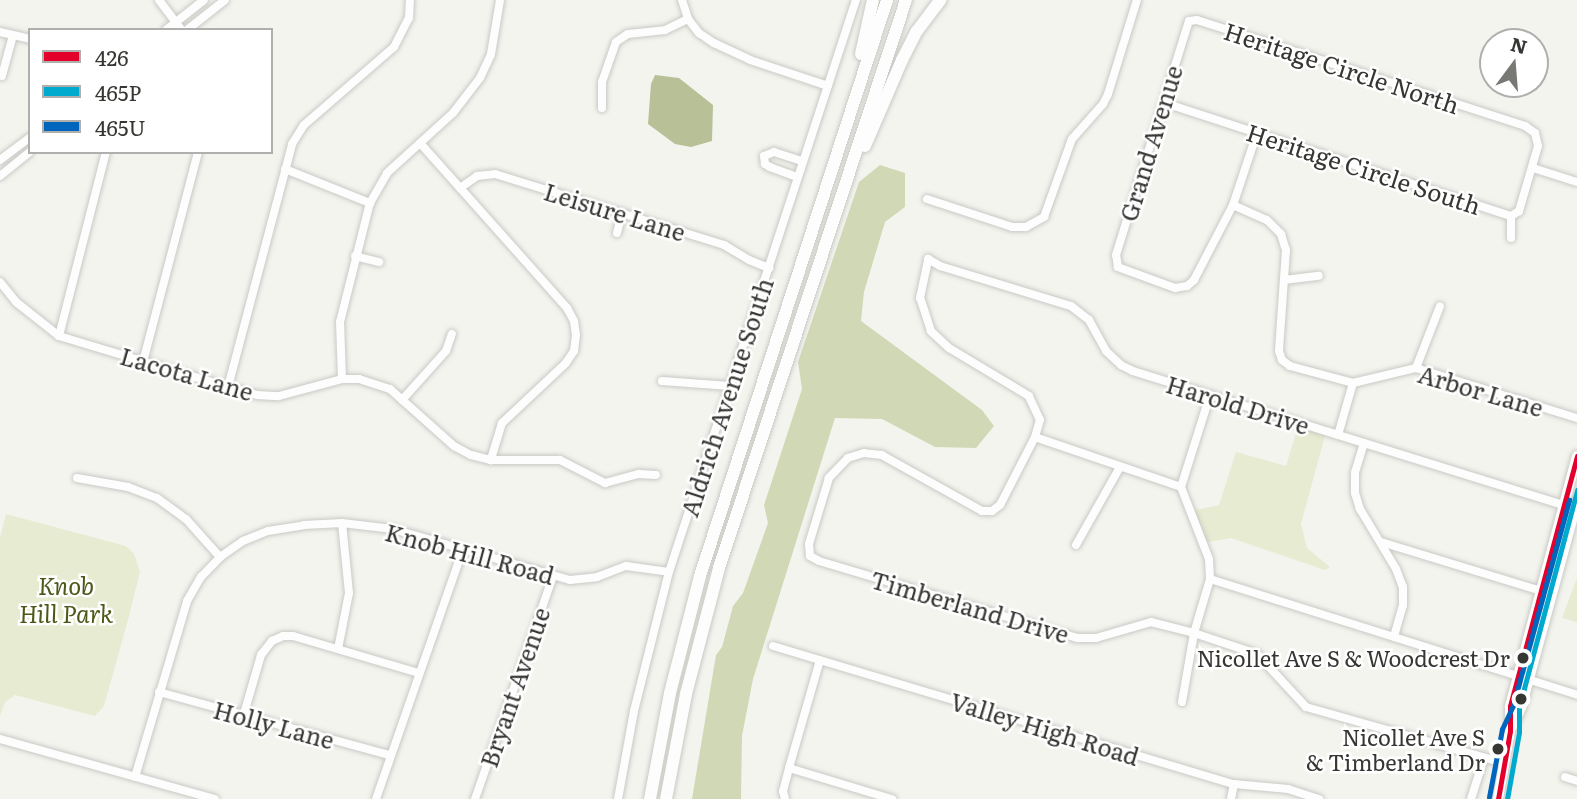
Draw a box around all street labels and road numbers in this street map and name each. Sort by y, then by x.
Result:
street label: Heritage Circle North [1221,15,1463,119]
street label: Grand Avenue [1113,62,1187,224]
street label: Heritage Circle South [1243,117,1485,219]
street label: Leisure Lane [541,176,689,246]
street label: Aldrich Avenue South [674,274,778,520]
street label: Lacota Lane [117,340,257,406]
street label: Arbor Lane [1415,358,1547,422]
street label: Harold Drive [1163,369,1313,439]
street label: Knob Hill Road [382,517,558,589]
street label: Timberland Drive [868,564,1072,648]
street label: Bryant Avenue [473,603,555,771]
street label: Valley High Road [947,686,1143,770]
street label: Holly Lane [211,694,337,754]

